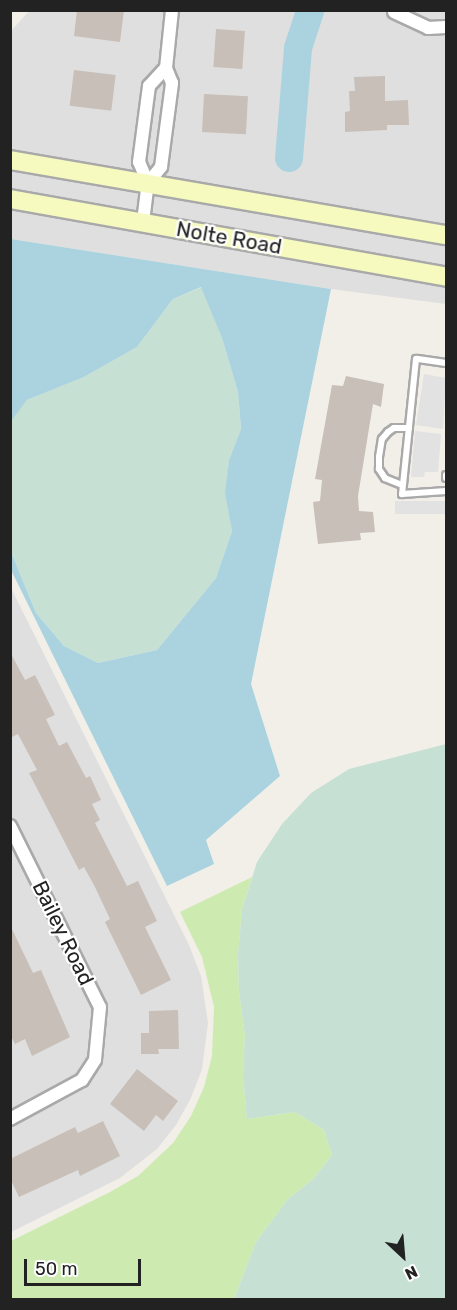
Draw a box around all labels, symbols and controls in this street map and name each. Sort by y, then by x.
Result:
street label: Nolte Road [174,216,284,260]
street label: Bailey Road [27,876,99,990]
north arrow [373,1226,433,1286]
scale bar [27,1247,144,1285]
text: 50 m [35,1258,78,1280]
text: N [402,1262,420,1284]

